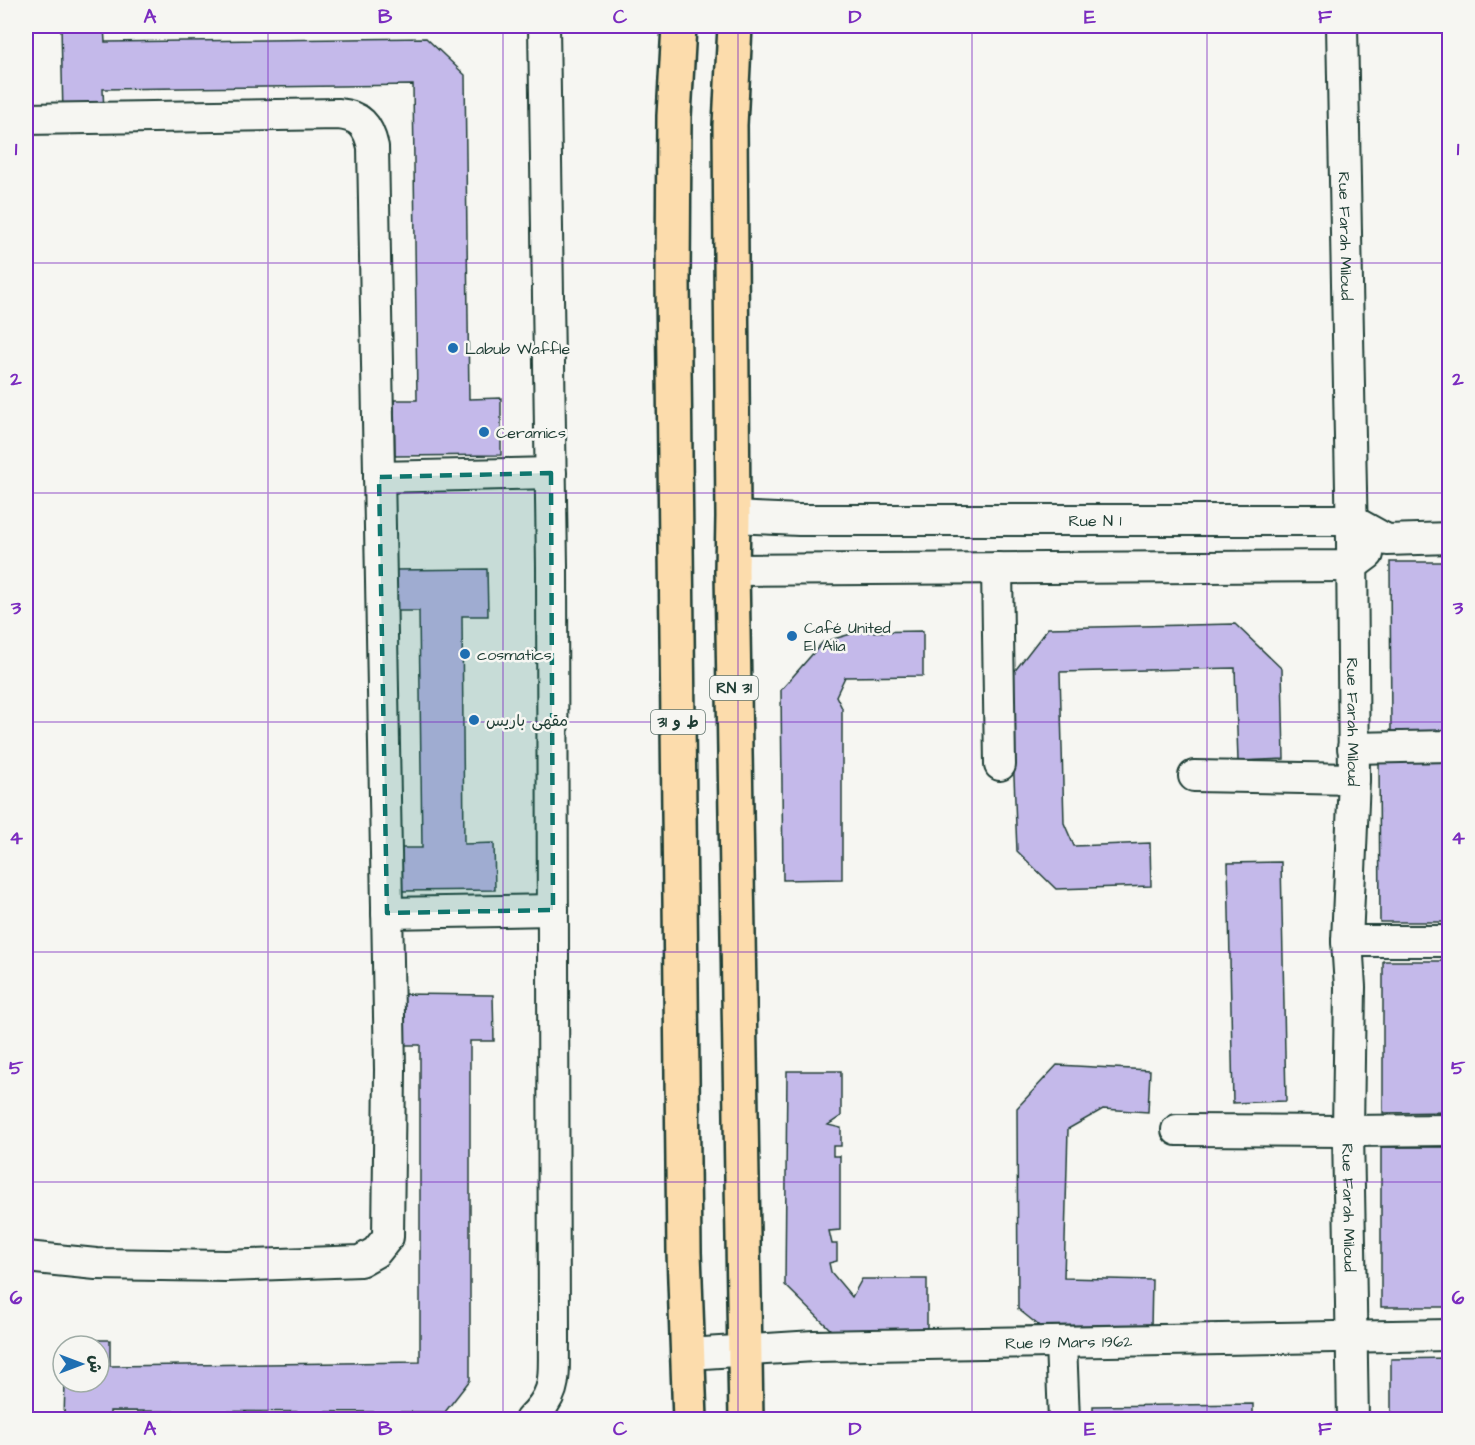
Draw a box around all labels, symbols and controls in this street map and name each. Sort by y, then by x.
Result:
text: A [144,3,157,31]
text: B [378,3,393,31]
text: C [613,3,628,31]
text: D [849,3,862,31]
text: E [1084,3,1096,31]
text: F [1318,3,1333,31]
text: 1 [15,135,18,163]
text: 1 [1457,135,1460,163]
street label: Rue Farah Miloud [1333,171,1357,300]
place label: Labub Waffle [465,338,570,360]
marker: Labub Waffle [446,341,460,355]
text: 2 [9,365,22,393]
text: 2 [1451,365,1464,393]
place label: Ceramics [496,422,566,444]
marker: Ceramics [477,425,491,439]
street label: Rue N 1 [1068,510,1121,532]
text: 3 [10,594,22,622]
text: 3 [1452,594,1464,622]
place label: Café United El Alia [804,617,891,657]
marker: Café United El Alia [785,629,799,643]
place label: cosmatics [477,644,552,666]
marker: cosmatics [458,647,472,661]
street label: Rue Farah Miloud [1341,658,1364,787]
road number: RN 31 [710,676,758,700]
place label: مقهى باريس [486,710,568,732]
road number: ط و 31 [651,710,705,734]
marker: مقهى باريس [467,713,481,727]
text: 4 [9,824,23,852]
text: 4 [1451,824,1465,852]
text: 5 [9,1054,24,1082]
text: 5 [1451,1054,1466,1082]
street label: Rue Farah Miloud [1336,1143,1360,1272]
text: 6 [10,1284,23,1312]
text: 6 [1452,1284,1465,1312]
street label: Rue 19 Mars 1962 [1005,1330,1132,1355]
north arrow [51,1334,111,1394]
text: ش [84,1355,106,1373]
text: A [144,1415,157,1443]
text: B [378,1415,393,1443]
text: C [613,1415,628,1443]
text: D [849,1415,862,1443]
text: E [1084,1415,1096,1443]
text: F [1318,1415,1333,1443]

